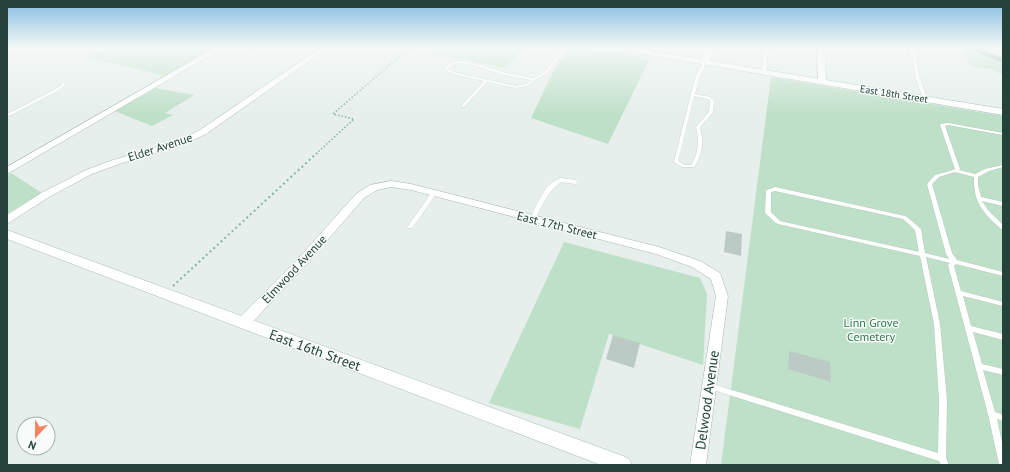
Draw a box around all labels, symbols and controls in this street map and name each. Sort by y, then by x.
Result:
street label: East 18th Street [859,82,929,106]
street label: Elder Avenue [126,130,194,164]
street label: East 17th Street [515,208,599,242]
street label: Elmwood Avenue [259,232,329,306]
park label: Linn Grove Cemetery [843,315,899,344]
street label: East 16th Street [267,325,363,375]
street label: Delwood Avenue [691,349,723,451]
north arrow [16,416,56,456]
text: N [26,437,38,453]

